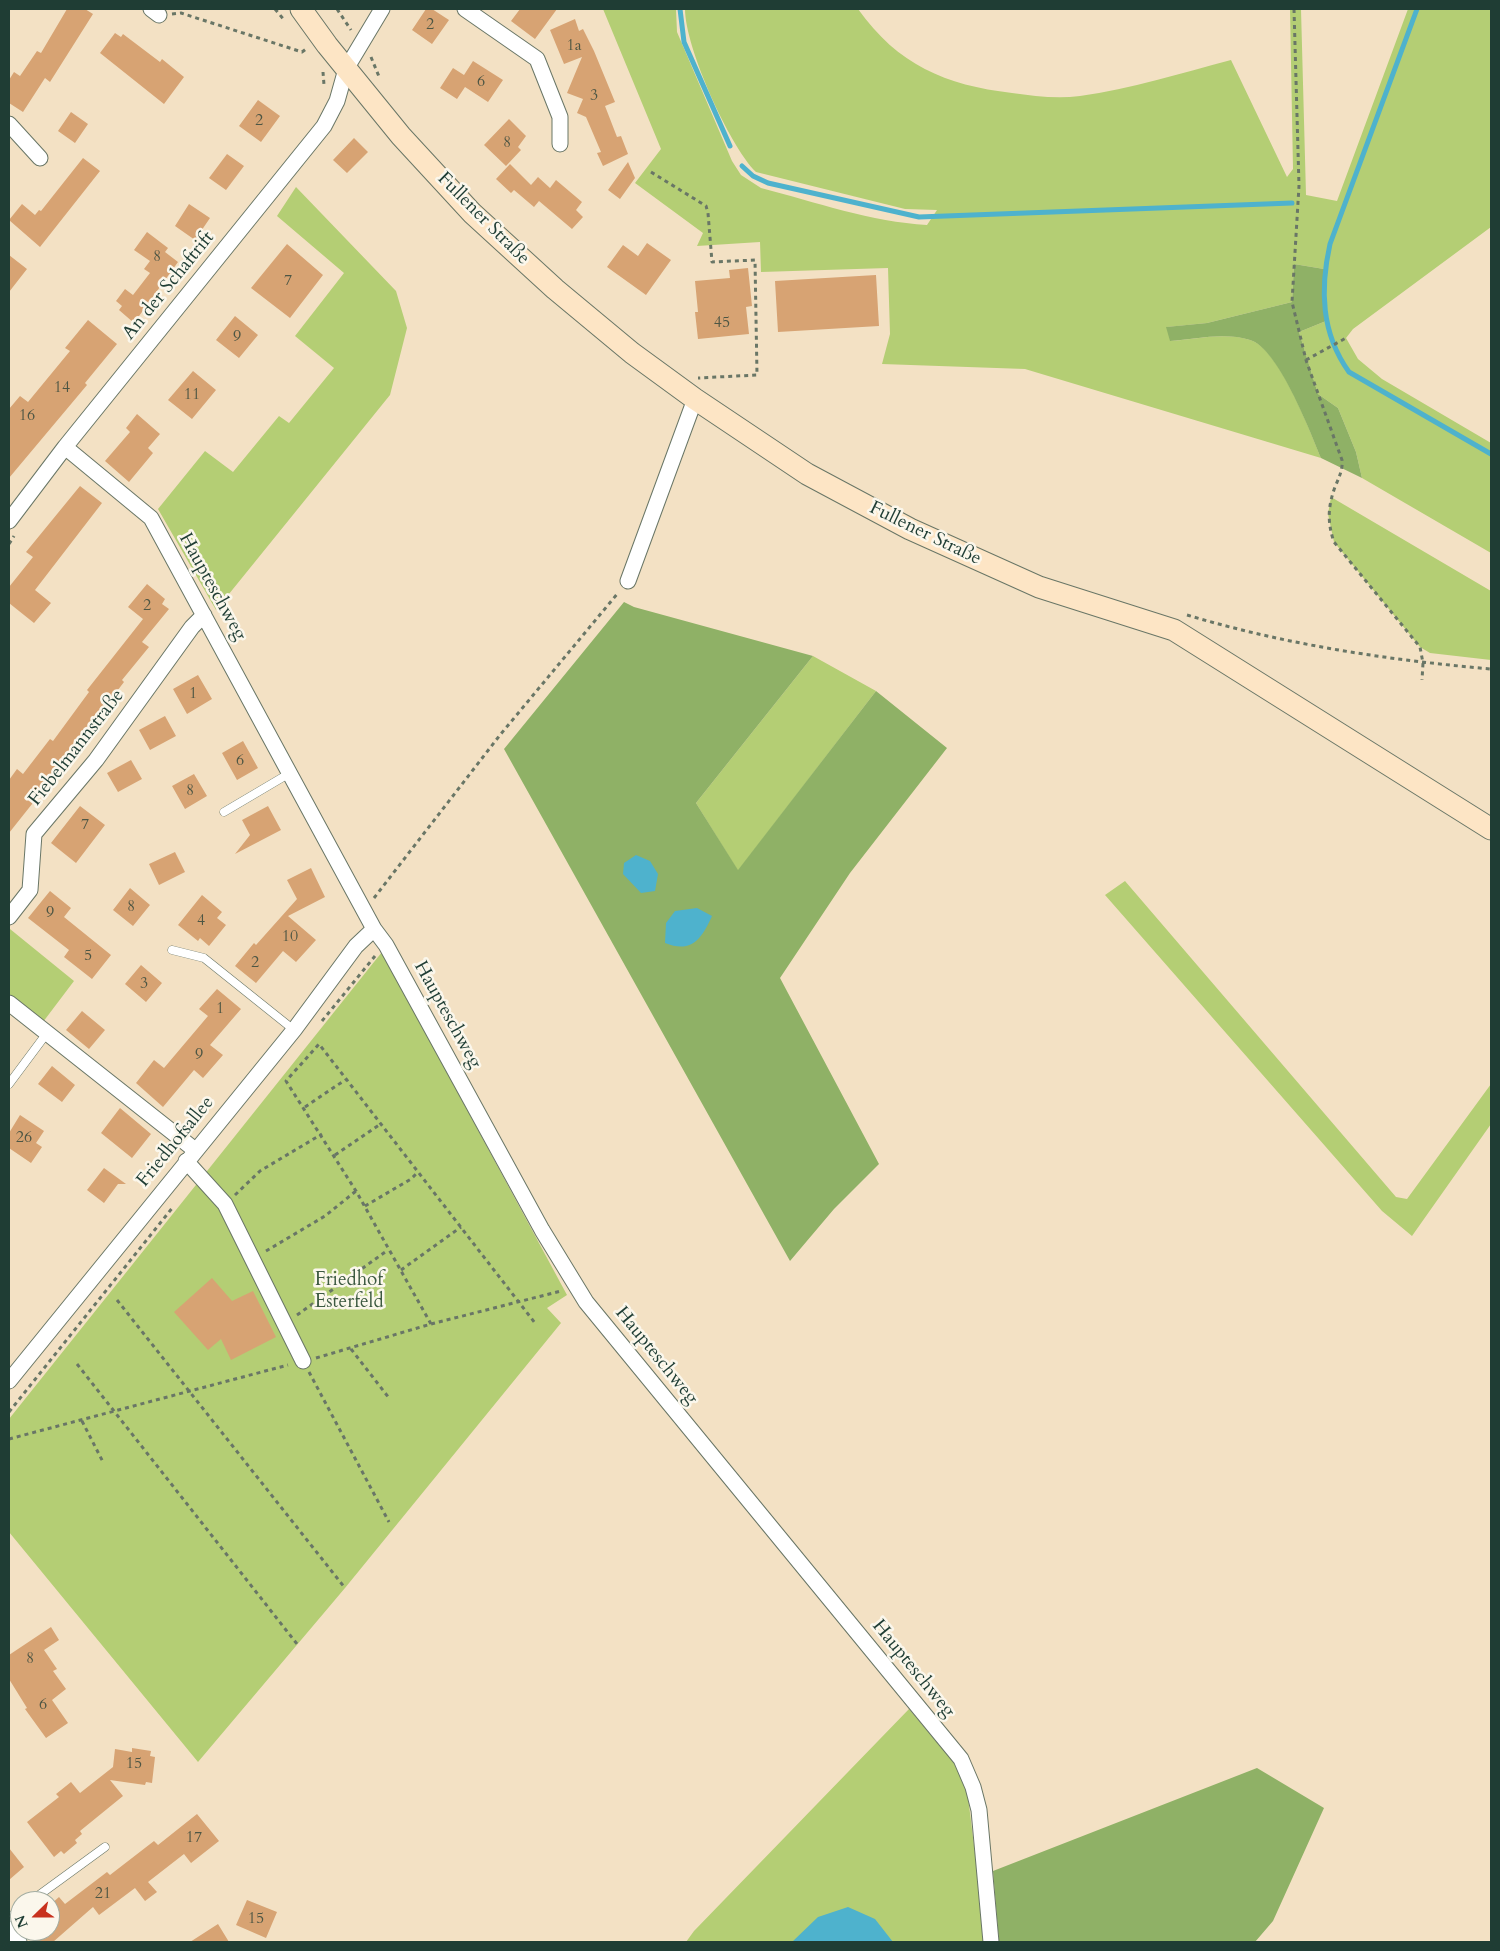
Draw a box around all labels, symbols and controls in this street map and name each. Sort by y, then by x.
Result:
house number: 2 [426,15,434,35]
house number: 1a [566,36,582,56]
house number: 6 [477,72,485,92]
house number: 3 [590,86,598,106]
house number: 2 [255,111,263,131]
house number: 8 [503,133,511,153]
street label: Fullener Straße [432,168,534,270]
street label: An der Schaftrift [118,227,220,345]
house number: 8 [153,247,161,267]
house number: 7 [284,271,292,291]
house number: 45 [714,313,730,333]
house number: 9 [233,327,241,347]
house number: 14 [54,378,70,398]
house number: 11 [184,385,200,405]
house number: 16 [19,406,35,426]
street label: Fullener Straße [865,497,985,571]
street label: Haupteschweg [173,529,251,645]
house number: 2 [143,596,151,616]
house number: 1 [189,684,197,704]
street label: Fiebelmannstraße [24,685,130,811]
house number: 6 [236,751,244,771]
house number: 8 [186,781,194,801]
house number: 7 [81,815,89,835]
house number: 8 [127,897,135,917]
house number: 9 [46,903,54,923]
house number: 4 [197,911,205,931]
house number: 10 [282,927,298,947]
house number: 5 [84,946,92,966]
house number: 2 [251,953,259,973]
street label: Haupteschweg [408,957,486,1073]
house number: 3 [140,974,148,994]
house number: 1 [216,999,224,1019]
house number: 9 [195,1045,203,1065]
street label: Friedhofsallee [133,1092,219,1192]
house number: 26 [16,1128,32,1148]
park label: Friedhof Esterfeld [314,1270,384,1314]
street label: Haupteschweg [610,1302,702,1410]
street label: Haupteschweg [867,1615,959,1723]
house number: 8 [26,1649,34,1669]
house number: 6 [39,1695,47,1715]
house number: 15 [126,1754,142,1774]
house number: 17 [186,1828,202,1848]
house number: 21 [95,1884,111,1904]
north arrow [10,1891,60,1941]
house number: 15 [248,1909,264,1929]
text: N [10,1912,33,1931]

